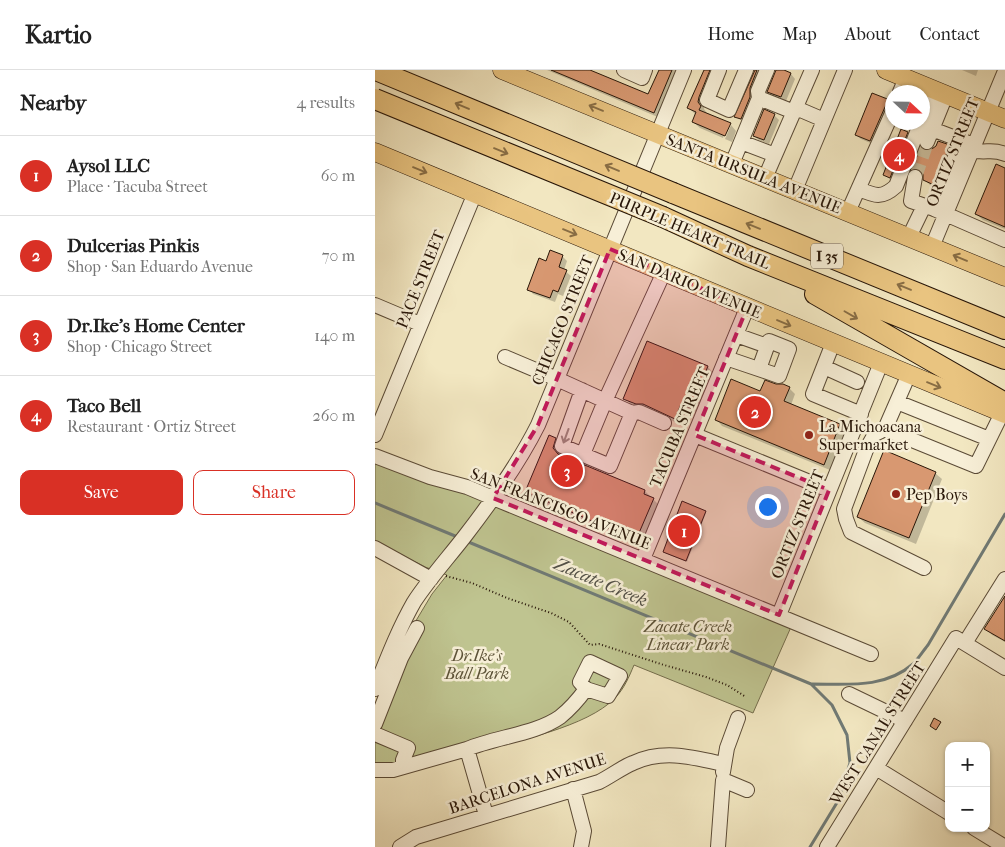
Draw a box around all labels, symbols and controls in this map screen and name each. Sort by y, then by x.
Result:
text: Kartio [25,21,92,49]
text: Home [707,24,754,45]
text: Map [782,24,817,45]
text: About [845,24,891,45]
text: Contact [919,24,980,45]
north arrow [885,85,930,130]
text: Nearby [20,91,86,115]
text: 4 results [297,93,355,112]
street label: ORTIZ STREET [922,95,983,209]
one-way arrow [455,100,470,110]
one-way arrow [589,103,604,113]
street label: SANTA URSULA AVENUE [663,130,844,217]
pin: 4 [883,136,915,174]
one-way arrow [493,147,508,156]
text: Aysol LLC [67,155,150,177]
one-way arrow [605,163,620,172]
text: 1 [33,166,39,185]
text: 60 m [321,166,355,185]
one-way arrow [412,166,427,176]
text: Place · Tacuba Street [67,177,208,196]
street label: PURPLE HEART TRAIL [607,188,773,273]
one-way arrow [746,221,761,230]
street label: PACE STREET [392,227,449,331]
one-way arrow [562,228,577,238]
text: Dulcerias Pinkis [67,235,199,257]
road number: I 35 [811,244,843,268]
street label: SAN DARIO AVENUE [615,245,765,322]
text: 2 [32,246,40,265]
text: 70 m [322,246,355,265]
street label: CHICAGO STREET [528,252,597,388]
one-way arrow [953,253,968,263]
text: Shop · San Eduardo Avenue [67,257,253,276]
one-way arrow [897,282,912,292]
one-way arrow [843,310,858,320]
text: Dr.Ike's Home Center [67,315,245,337]
one-way arrow [776,318,791,328]
text: 3 [33,326,39,345]
text: 140 m [314,326,355,345]
text: Shop · Chicago Street [67,337,212,356]
street label: TACUBA STREET [646,364,713,490]
one-way arrow [926,381,941,390]
pin: 2 [739,393,771,431]
text: Taco Bell [67,395,141,417]
text: 4 [31,406,41,425]
text: 260 m [313,406,355,425]
text: Restaurant · Ortiz Street [67,417,236,436]
place label: La Michoacana Supermarket [819,417,922,454]
one-way arrow [561,428,570,443]
marker: La Michoacana Supermarket [803,429,815,441]
pin: 3 [551,452,583,490]
street label: SAN FRANCISCO AVENUE [468,464,654,553]
street label: ORTIZ STREET [767,467,828,581]
button: Save [20,470,183,515]
button: Share [193,470,355,515]
place label: Pep Boys [906,485,968,504]
marker: Pep Boys [890,488,902,500]
your location [755,494,781,520]
pin: 1 [668,512,700,550]
water label: Zacate Creek [550,553,651,612]
park label: Zacate Creek Linear Park [643,617,732,654]
park label: Dr.Ike's Ball Park [444,646,509,683]
street label: WEST CANAL STREET [825,658,929,809]
map controls [945,742,990,832]
button: + [945,742,990,787]
street label: BARCELONA AVENUE [446,749,608,818]
button: − [945,787,990,832]

